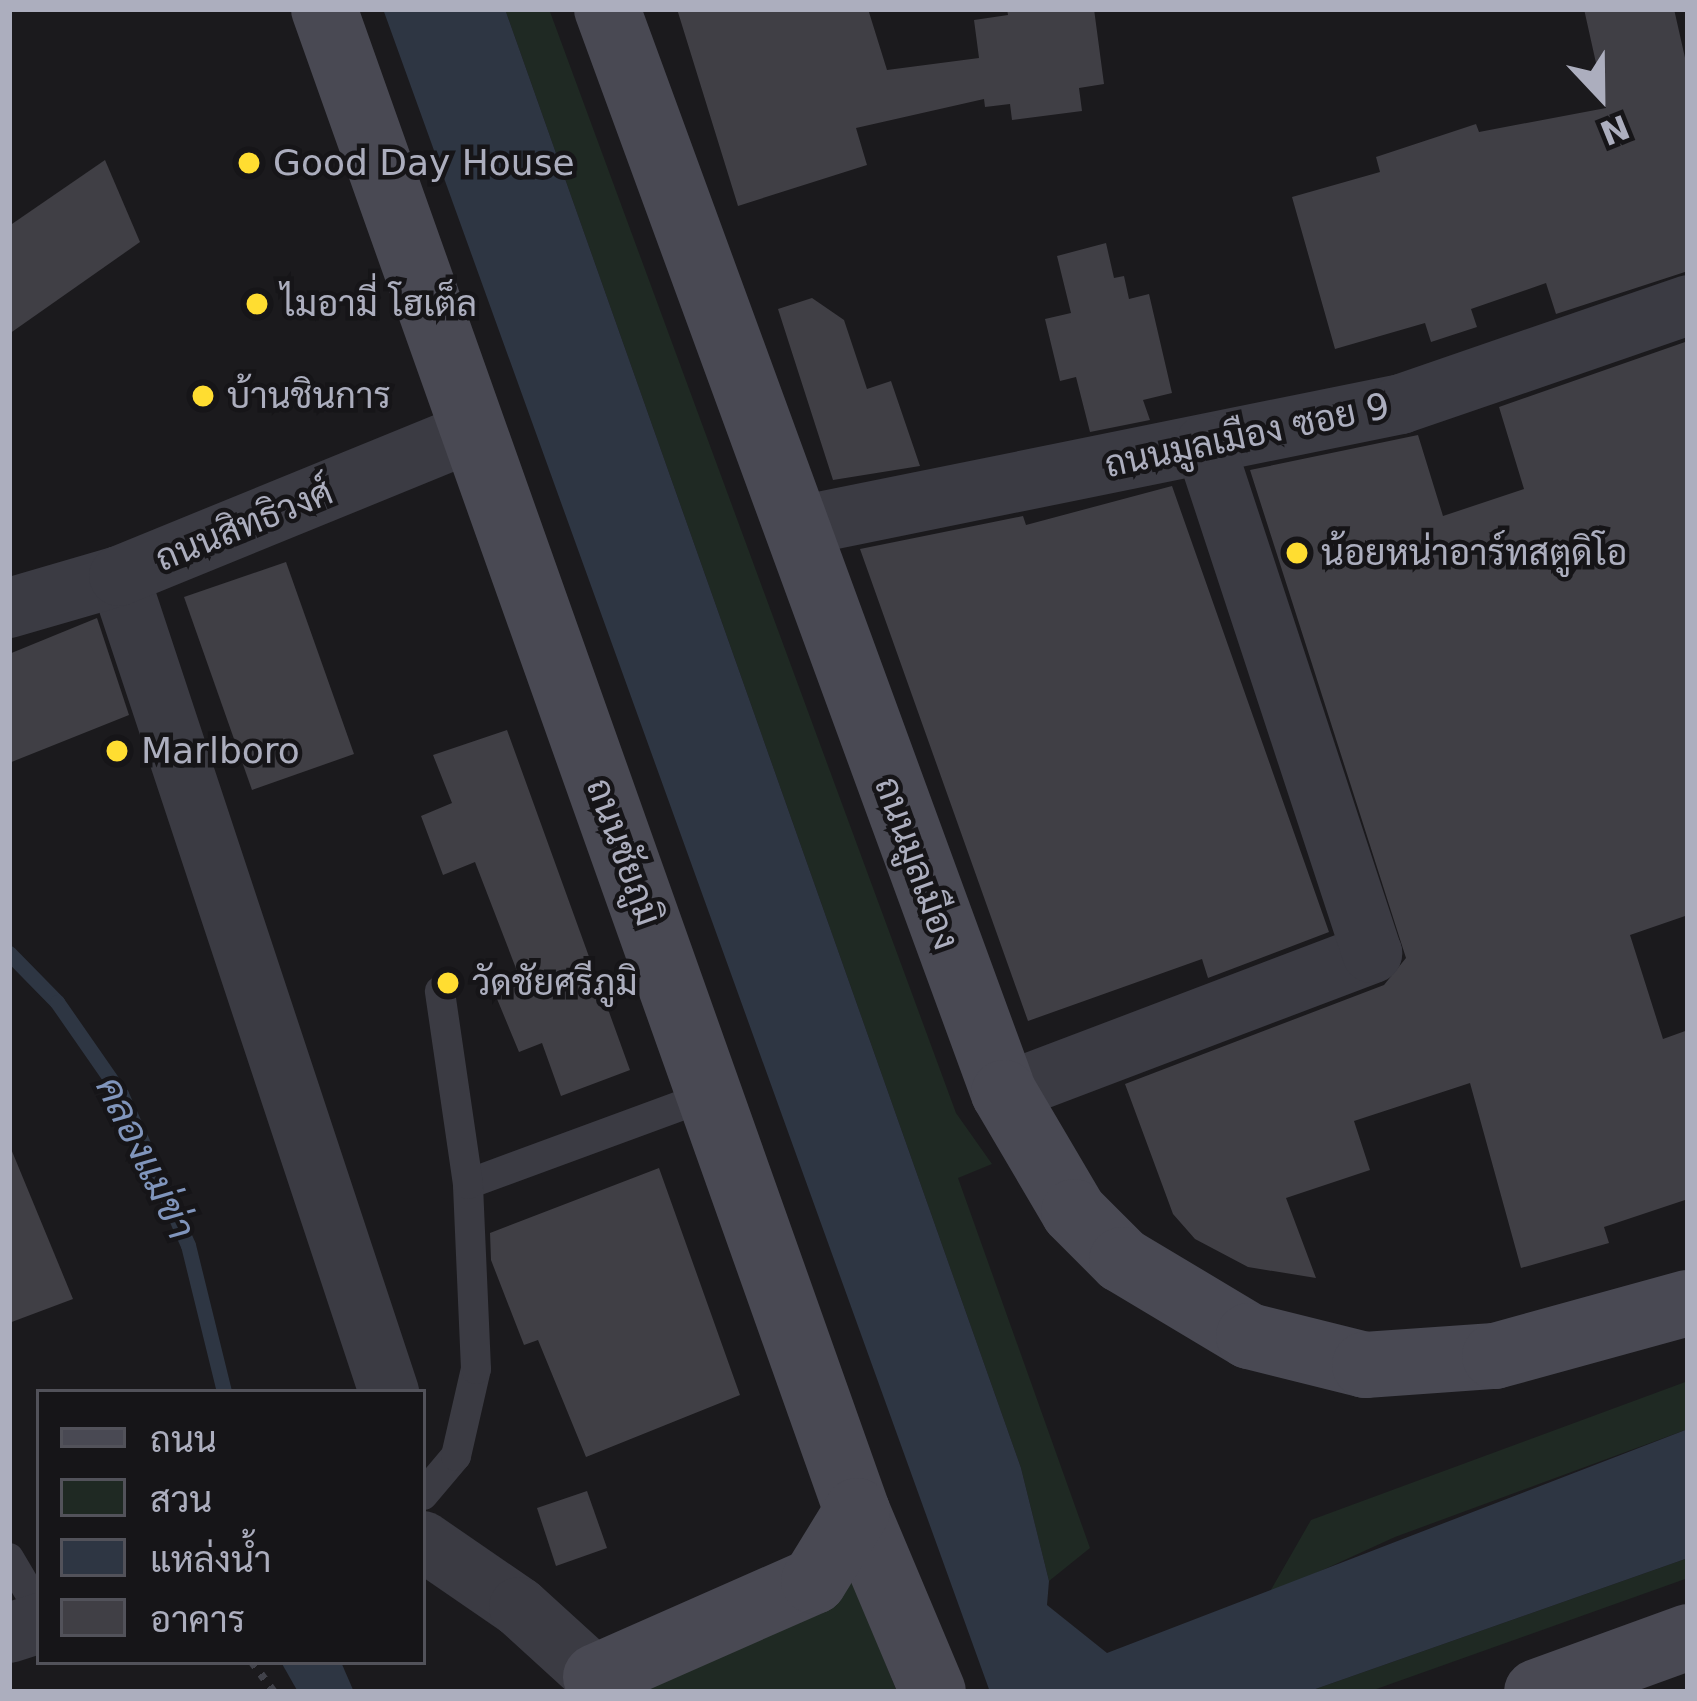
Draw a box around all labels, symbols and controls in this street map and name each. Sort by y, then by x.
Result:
north arrow [1541,36,1661,156]
text: N [1595,107,1635,153]
place label: Good Day House [273,141,575,185]
marker: Good Day House [236,150,262,176]
place label: ไมอามี่ โฮเต็ล [281,282,477,326]
marker: ไมอามี่ โฮเต็ล [244,291,270,317]
place label: บ้านชินการ [227,374,391,418]
marker: บ้านชินการ [190,383,216,409]
street label: ถนนมูลเมือง ซอย 9 [1101,384,1393,486]
street label: ถนนสิทธิวงศ์ [149,470,339,580]
place label: น้อยหน่าอาร์ทสตูดิโอ [1321,531,1627,575]
marker: น้อยหน่าอาร์ทสตูดิโอ [1284,540,1310,566]
place label: Marlboro [141,729,300,773]
marker: Marlboro [104,738,130,764]
street label: ถนนมูลเมือง [866,771,968,955]
street label: ถนนชัยภูมิ [577,773,671,931]
place label: วัดชัยศรีภูมิ [472,961,638,1005]
marker: วัดชัยศรีภูมิ [435,970,461,996]
water label: คลองแม่ข่า [86,1069,204,1247]
legend [36,1389,426,1665]
text: ถนน [150,1419,217,1460]
text: สวน [150,1479,212,1520]
text: แหล่งน้ำ [150,1539,271,1580]
text: อาคาร [150,1599,245,1640]

